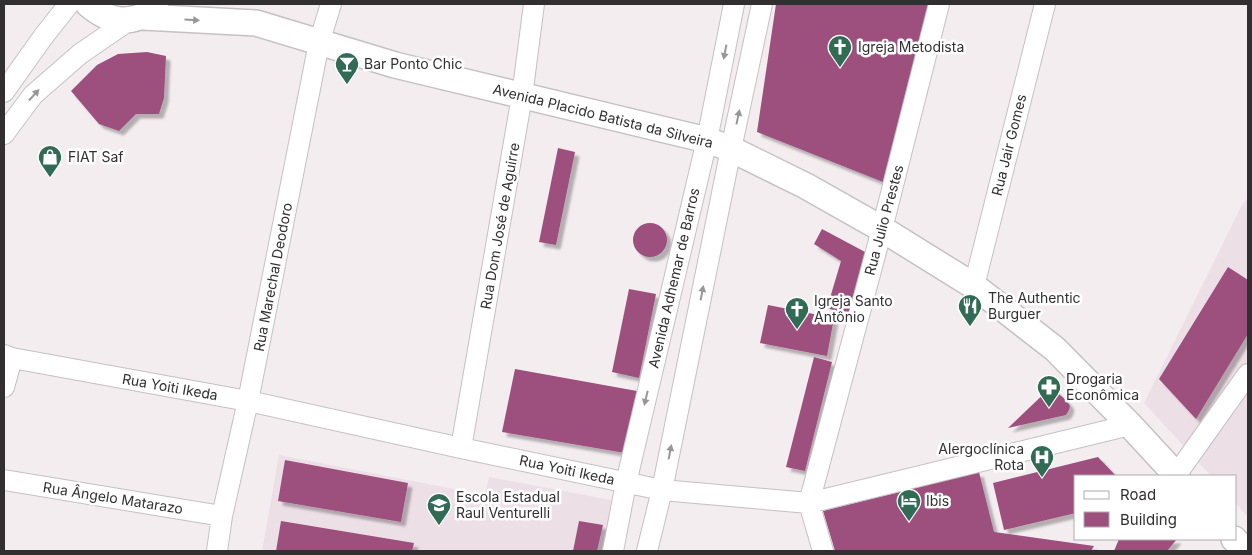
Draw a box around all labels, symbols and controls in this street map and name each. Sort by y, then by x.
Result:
one-way arrow [184,16,200,24]
church icon: Igreja Metodista [827,34,853,68]
place label: Igreja Metodista [858,38,964,55]
one-way arrow [720,44,728,60]
bar icon: Bar Ponto Chic [334,51,360,85]
place label: Bar Ponto Chic [364,55,462,72]
street label: Avenida Placido Batista da Silveira [491,80,715,151]
one-way arrow [28,90,40,102]
street label: Rua Jair Gomes [988,92,1029,197]
one-way arrow [734,108,742,124]
street label: Rua Dom José de Aguirre [476,141,523,311]
shop icon: FIAT Saf [37,144,63,178]
place label: FIAT Saf [68,148,124,165]
street label: Rua Julio Prestes [861,163,906,277]
street label: Avenida Adhemar de Barros [644,186,703,370]
street label: Rua Marechal Deodoro [250,201,295,353]
one-way arrow [698,285,706,301]
place label: The Authentic Burguer [988,289,1081,322]
place label: Igreja Santo Antônio [814,292,893,325]
restaurant icon: The Authentic Burguer [957,293,983,327]
church icon: Igreja Santo Antônio [784,296,810,330]
street label: Rua Yoiti Ikeda [121,370,219,403]
place label: Drogaria Econômica [1066,370,1139,403]
pharmacy icon: Drogaria Econômica [1036,374,1062,408]
one-way arrow [642,390,650,405]
place label: Alergoclínica Rota [938,440,1024,473]
one-way arrow [666,444,674,460]
hospital icon: Alergoclínica Rota [1029,444,1055,478]
street label: Rua Yoiti Ikeda [518,451,616,488]
legend [1074,475,1237,540]
street label: Rua Ângelo Matarazo [42,478,184,517]
text: Road [1120,485,1156,504]
place label: Escola Estadual Raul Venturelli [456,488,560,521]
hotel icon: Ibis [896,488,922,522]
school or university icon: Escola Estadual Raul Venturelli [426,492,452,526]
place label: Ibis [926,492,949,509]
text: Building [1120,510,1177,529]

